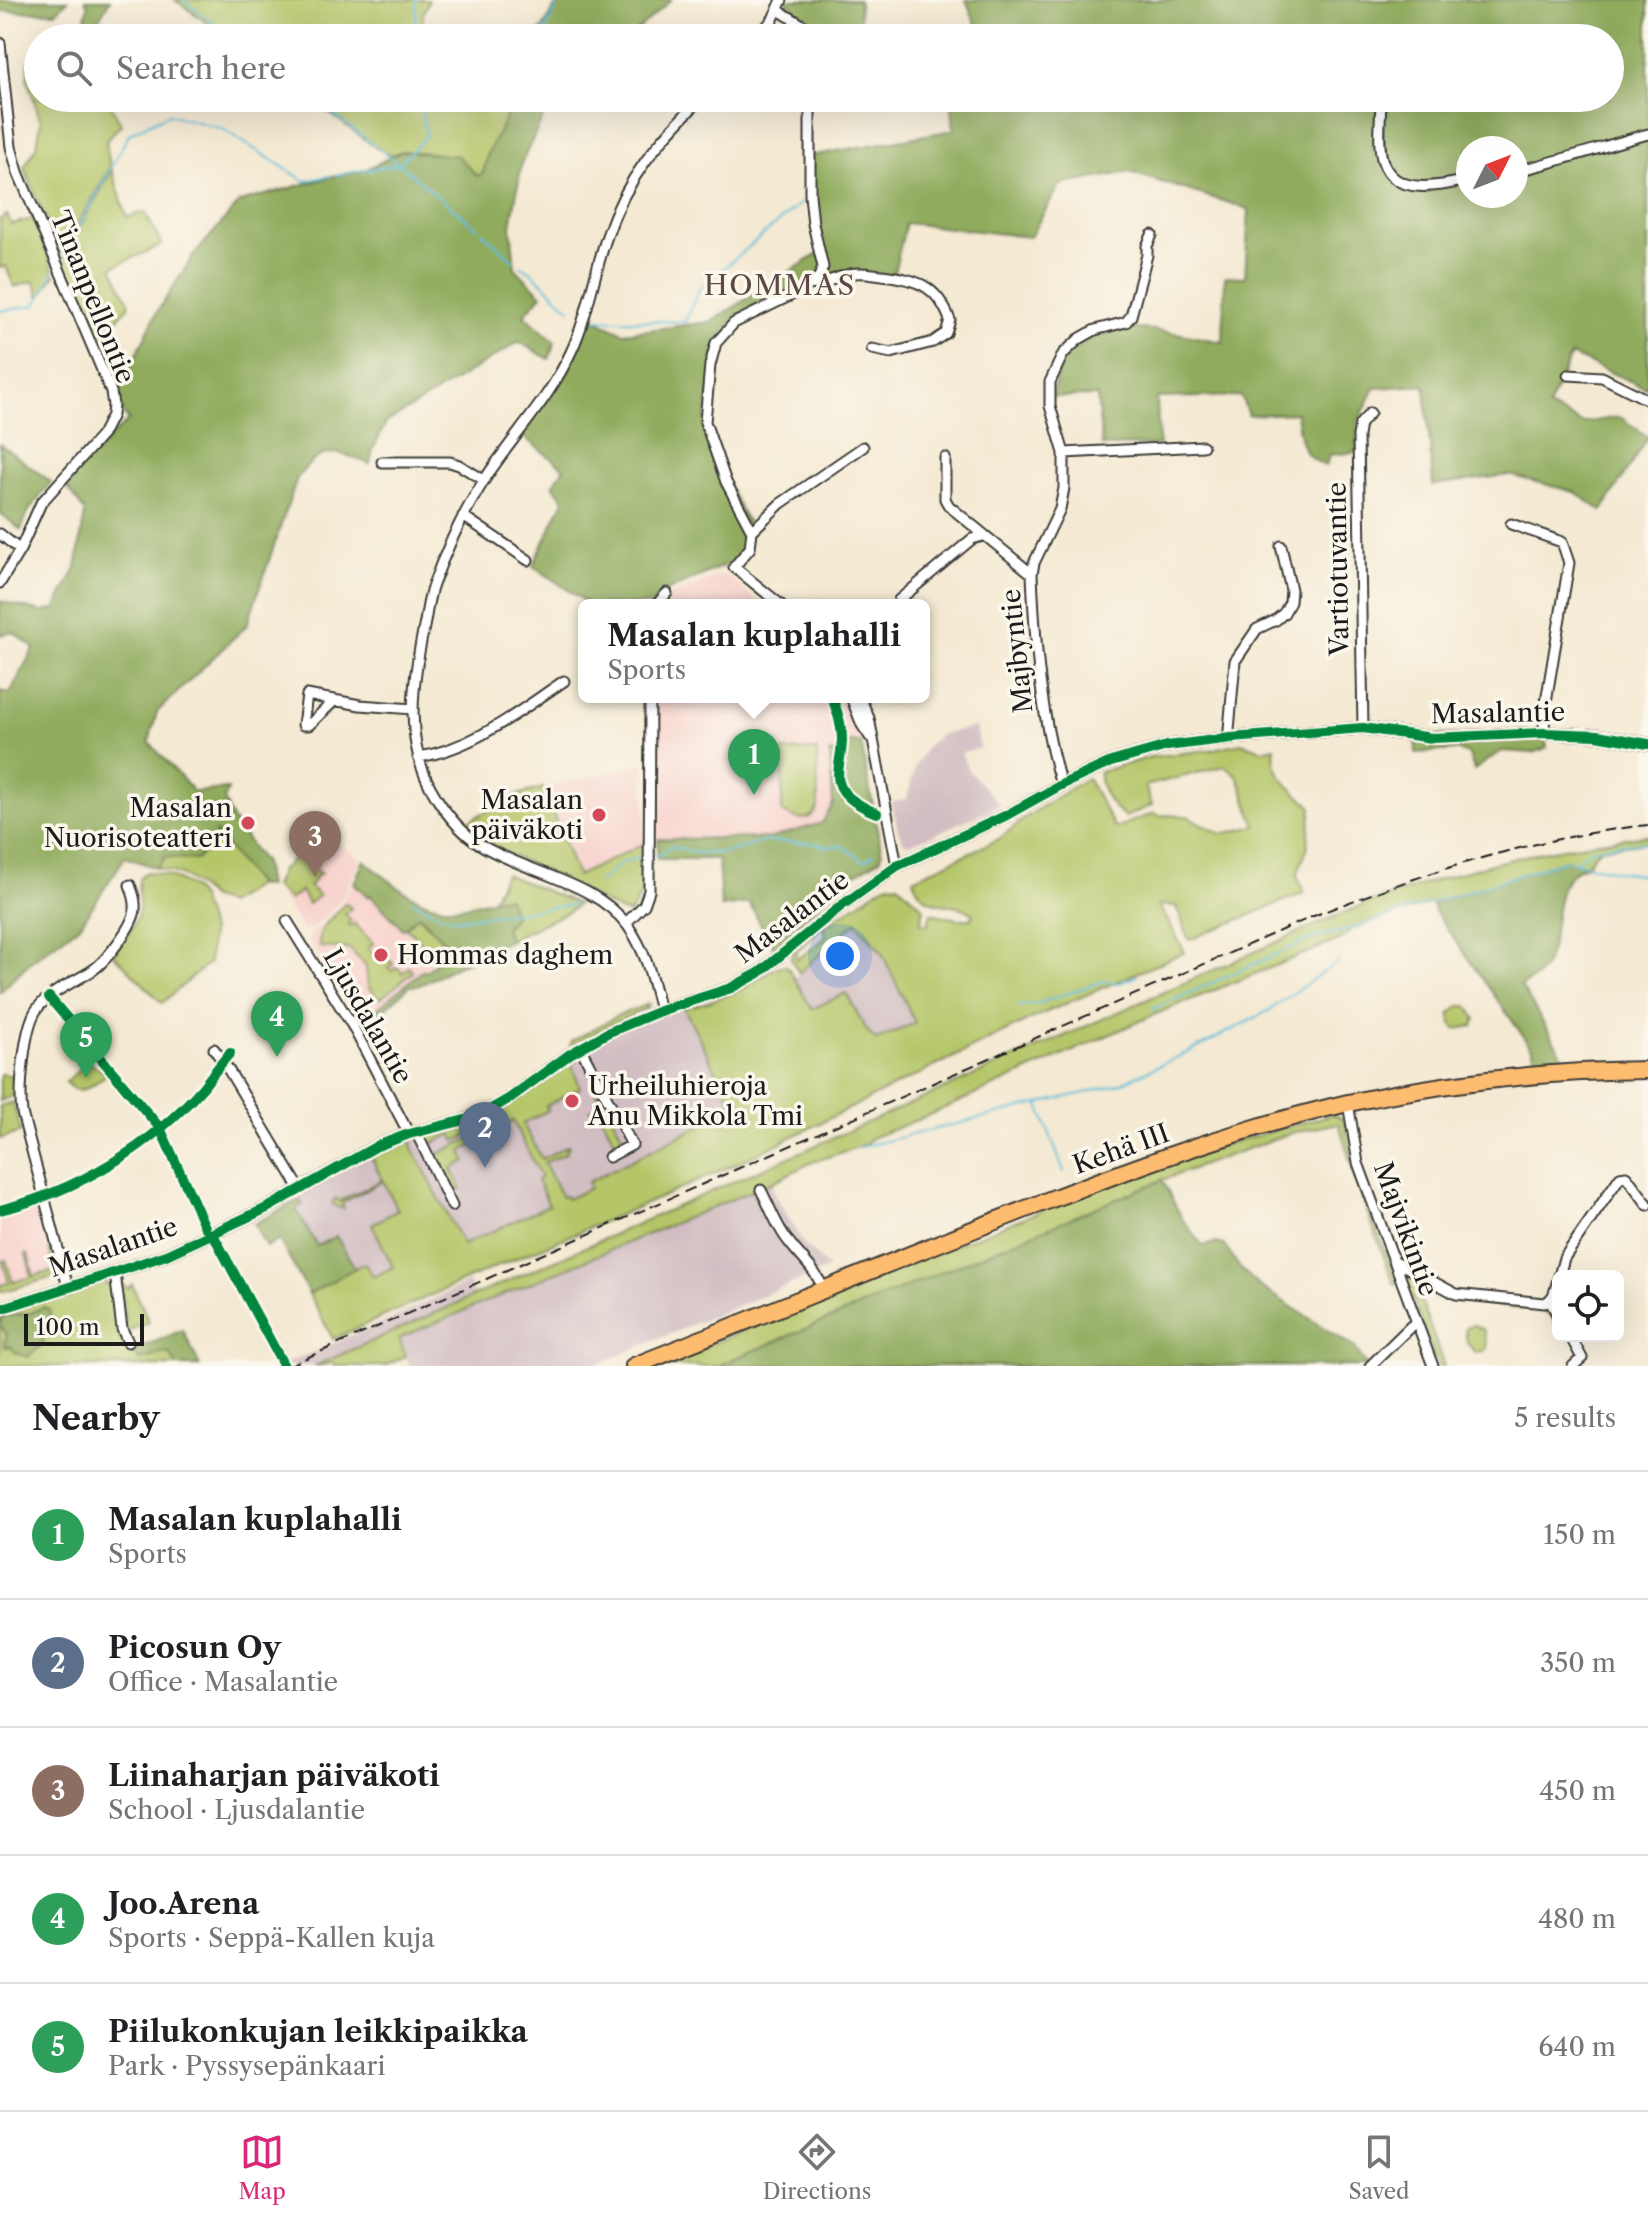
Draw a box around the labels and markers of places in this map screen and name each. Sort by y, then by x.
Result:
pin: 1 [728,729,780,795]
place label: Masalan päiväkoti [471,784,583,846]
place label: Masalan Nuorisoteatteri [44,792,232,854]
marker: Masalan päiväkoti [590,806,608,824]
pin: 3 [289,811,341,877]
marker: Masalan Nuorisoteatteri [239,814,257,832]
place label: Hommas daghem [397,939,613,971]
marker: Hommas daghem [372,946,390,964]
pin: 4 [251,991,303,1057]
pin: 5 [60,1012,112,1078]
place label: Urheiluhieroja Anu Mikkola Tmi [587,1070,803,1132]
marker: Urheiluhieroja Anu Mikkola Tmi [563,1092,581,1110]
pin: 2 [459,1102,511,1168]

